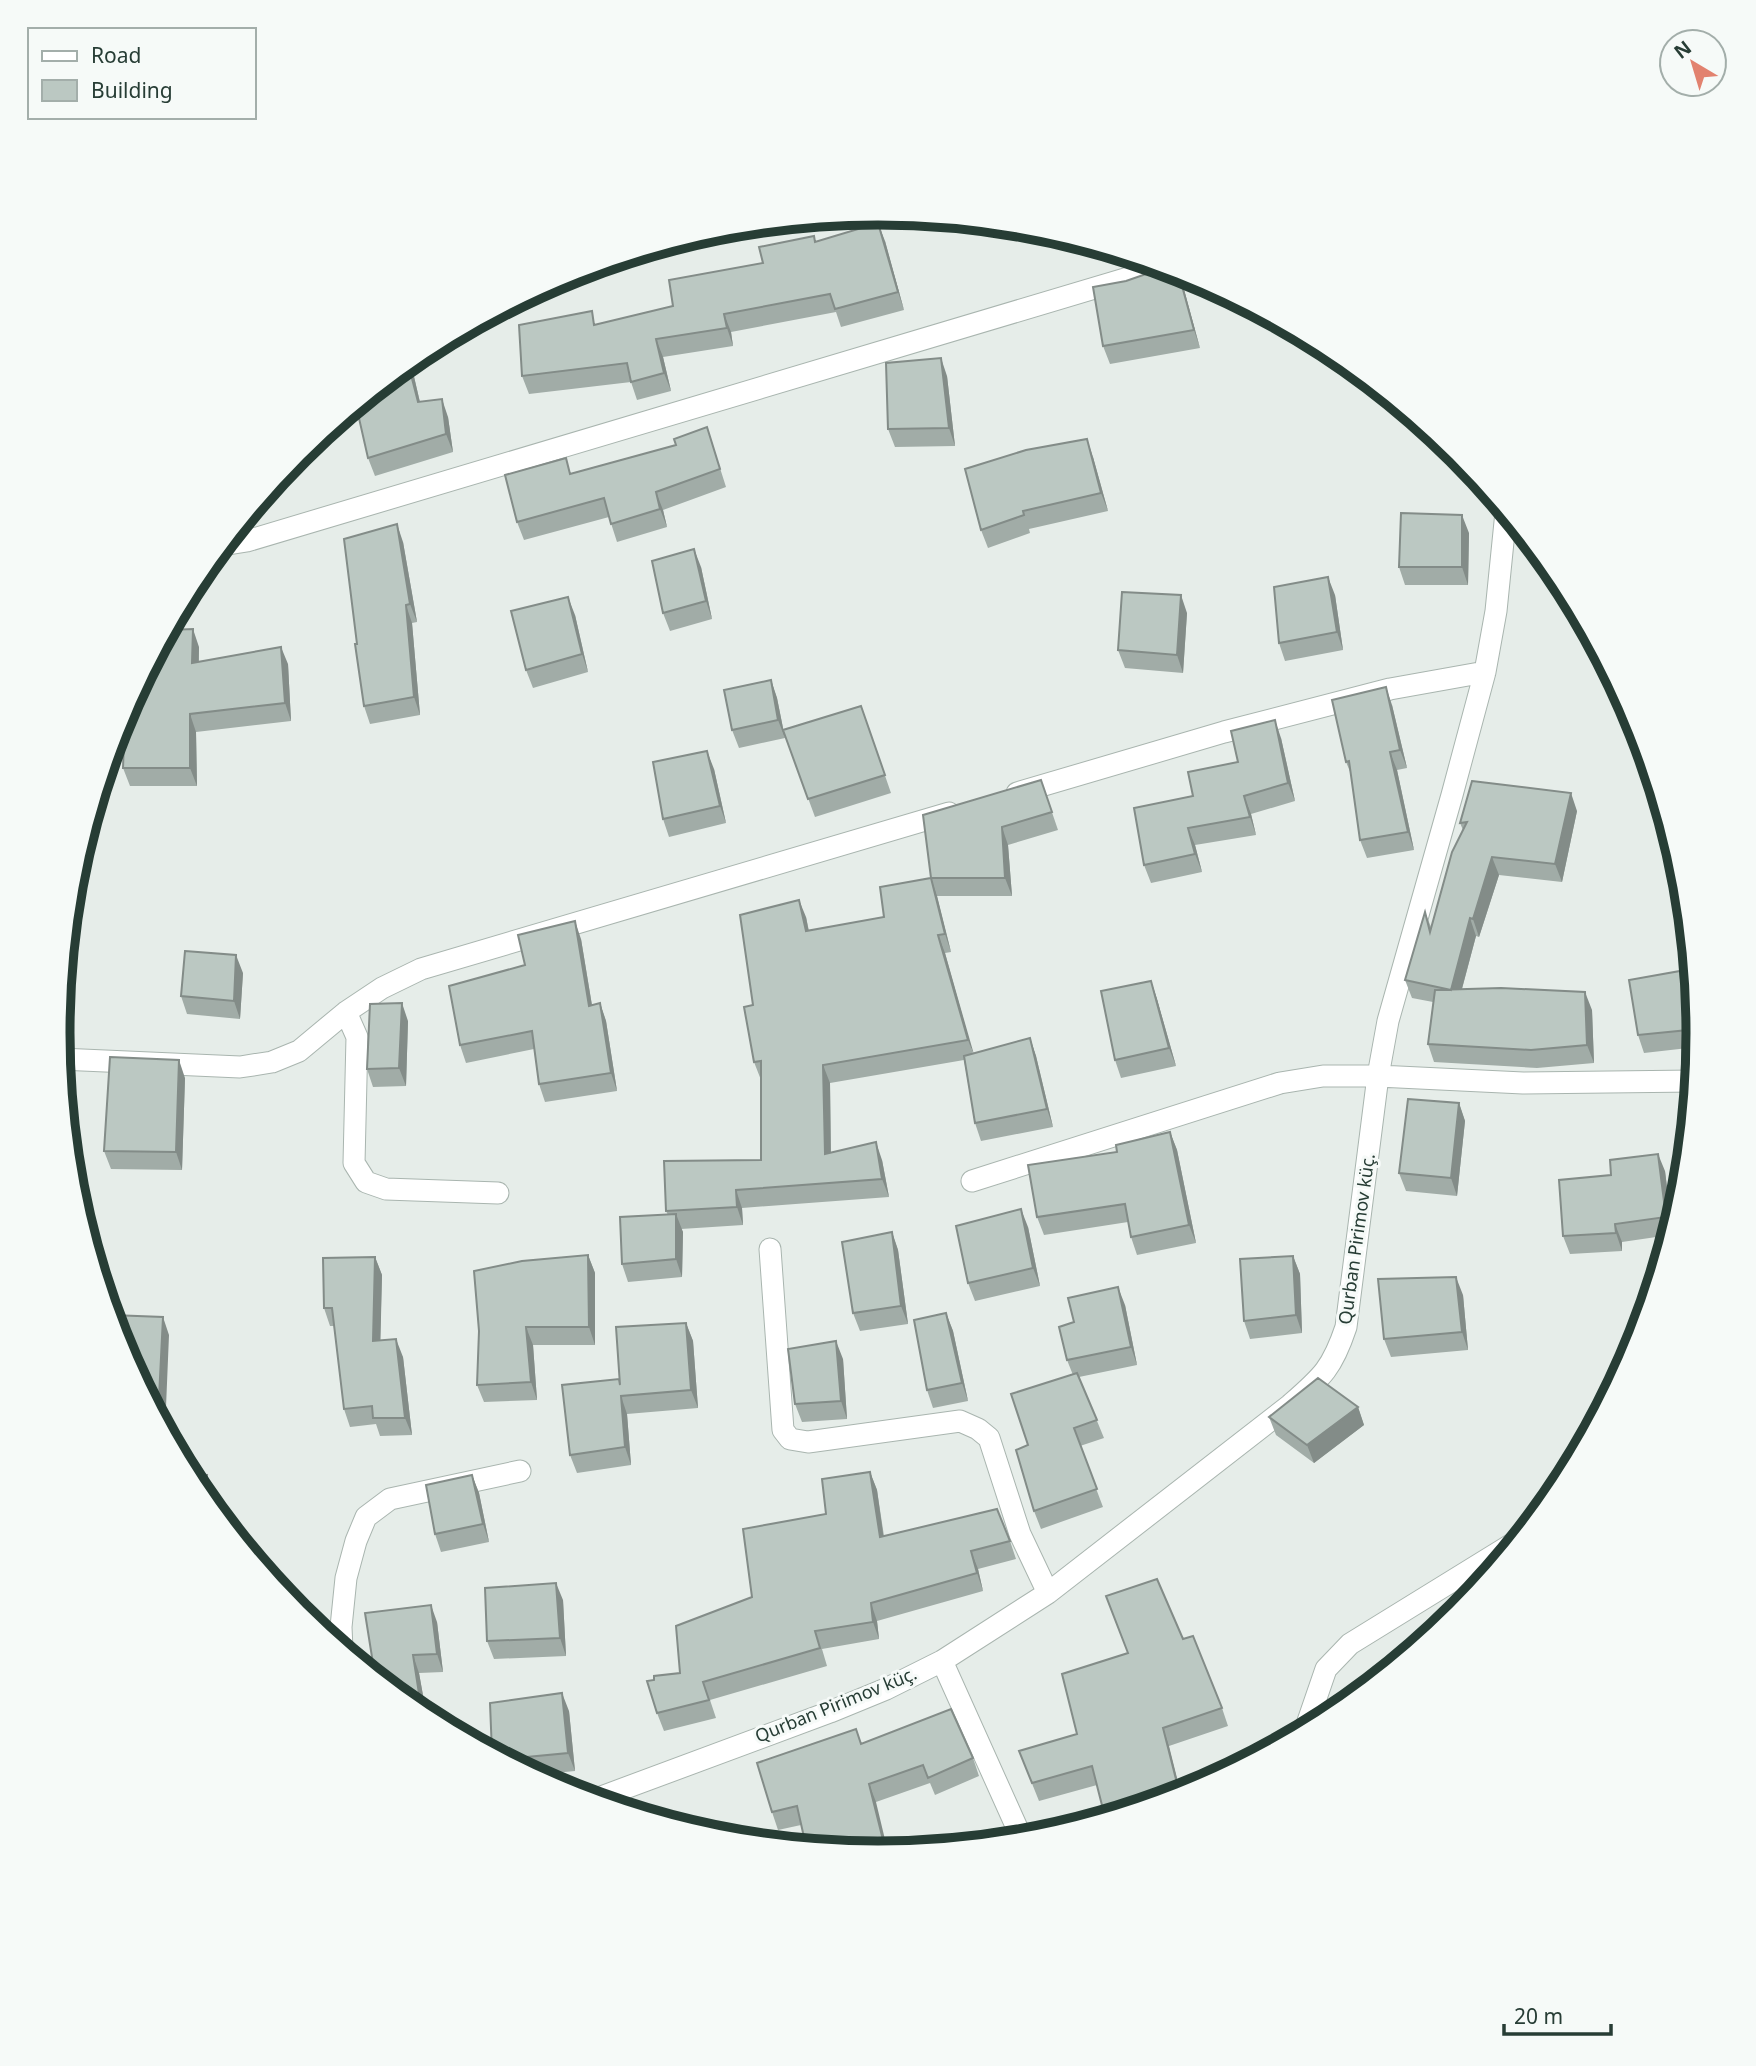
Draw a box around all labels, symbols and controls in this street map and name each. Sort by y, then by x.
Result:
legend [28,28,256,119]
north arrow [1658,28,1728,98]
text: N [1668,35,1697,65]
text: Road [91,41,141,69]
text: Building [91,76,173,104]
street label: Qurban Pirimov küç. [1332,1152,1380,1326]
street label: Qurban Pirimov küç. [751,1661,920,1748]
scale bar [1504,1993,1611,2037]
text: 20 m [1514,2002,1563,2030]

